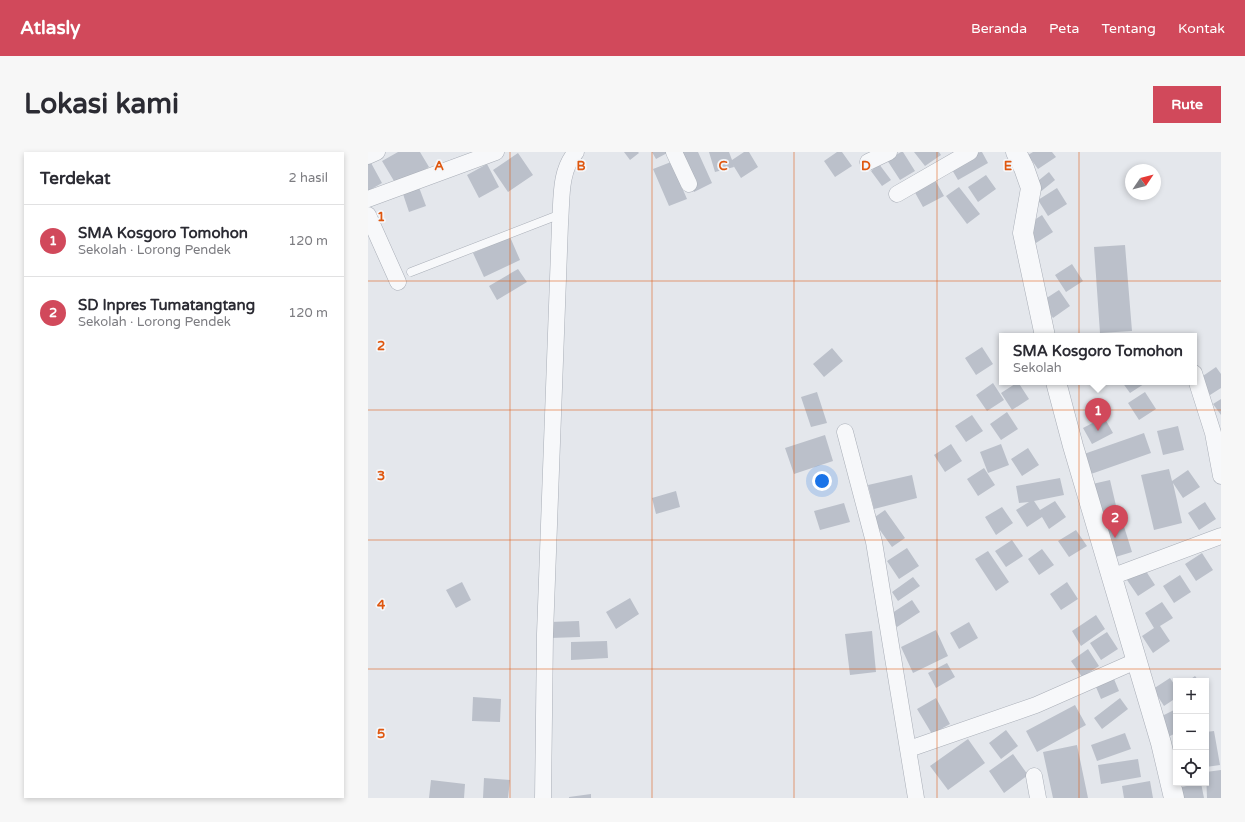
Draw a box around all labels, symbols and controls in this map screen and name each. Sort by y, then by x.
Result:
text: Atlasly [20,17,80,39]
text: Beranda [971,20,1027,37]
text: Peta [1049,20,1079,37]
text: Tentang [1101,20,1156,37]
text: Kontak [1178,20,1225,37]
button: Rute [1153,86,1221,123]
text: Lokasi kami [24,87,179,121]
text: A [434,158,444,174]
text: B [576,158,586,174]
text: C [718,158,728,174]
text: D [861,158,871,174]
text: E [1004,158,1012,174]
north arrow [1125,164,1161,200]
text: Terdekat [40,168,110,189]
text: 2 hasil [289,170,328,186]
text: 1 [377,209,385,225]
text: SMA Kosgoro Tomohon [78,224,248,242]
text: 1 [49,233,57,249]
text: 120 m [288,233,328,249]
text: Sekolah · Lorong Pendek [78,242,231,258]
text: SD Inpres Tumatangtang [78,296,255,314]
text: 2 [49,305,57,321]
text: 120 m [288,305,328,321]
text: Sekolah · Lorong Pendek [78,314,231,330]
popup [999,333,1197,385]
text: 2 [377,338,385,354]
text: SMA Kosgoro Tomohon [1013,342,1183,360]
text: Sekolah [1013,360,1062,376]
pin: 1 [1085,398,1111,431]
text: 3 [377,468,385,484]
your location [812,471,832,491]
pin: 2 [1102,505,1128,538]
text: 4 [377,597,386,613]
map controls [1173,678,1209,786]
button: + [1173,678,1209,714]
button: − [1173,714,1209,750]
text: 5 [377,726,385,742]
button: locate [1173,750,1209,786]

